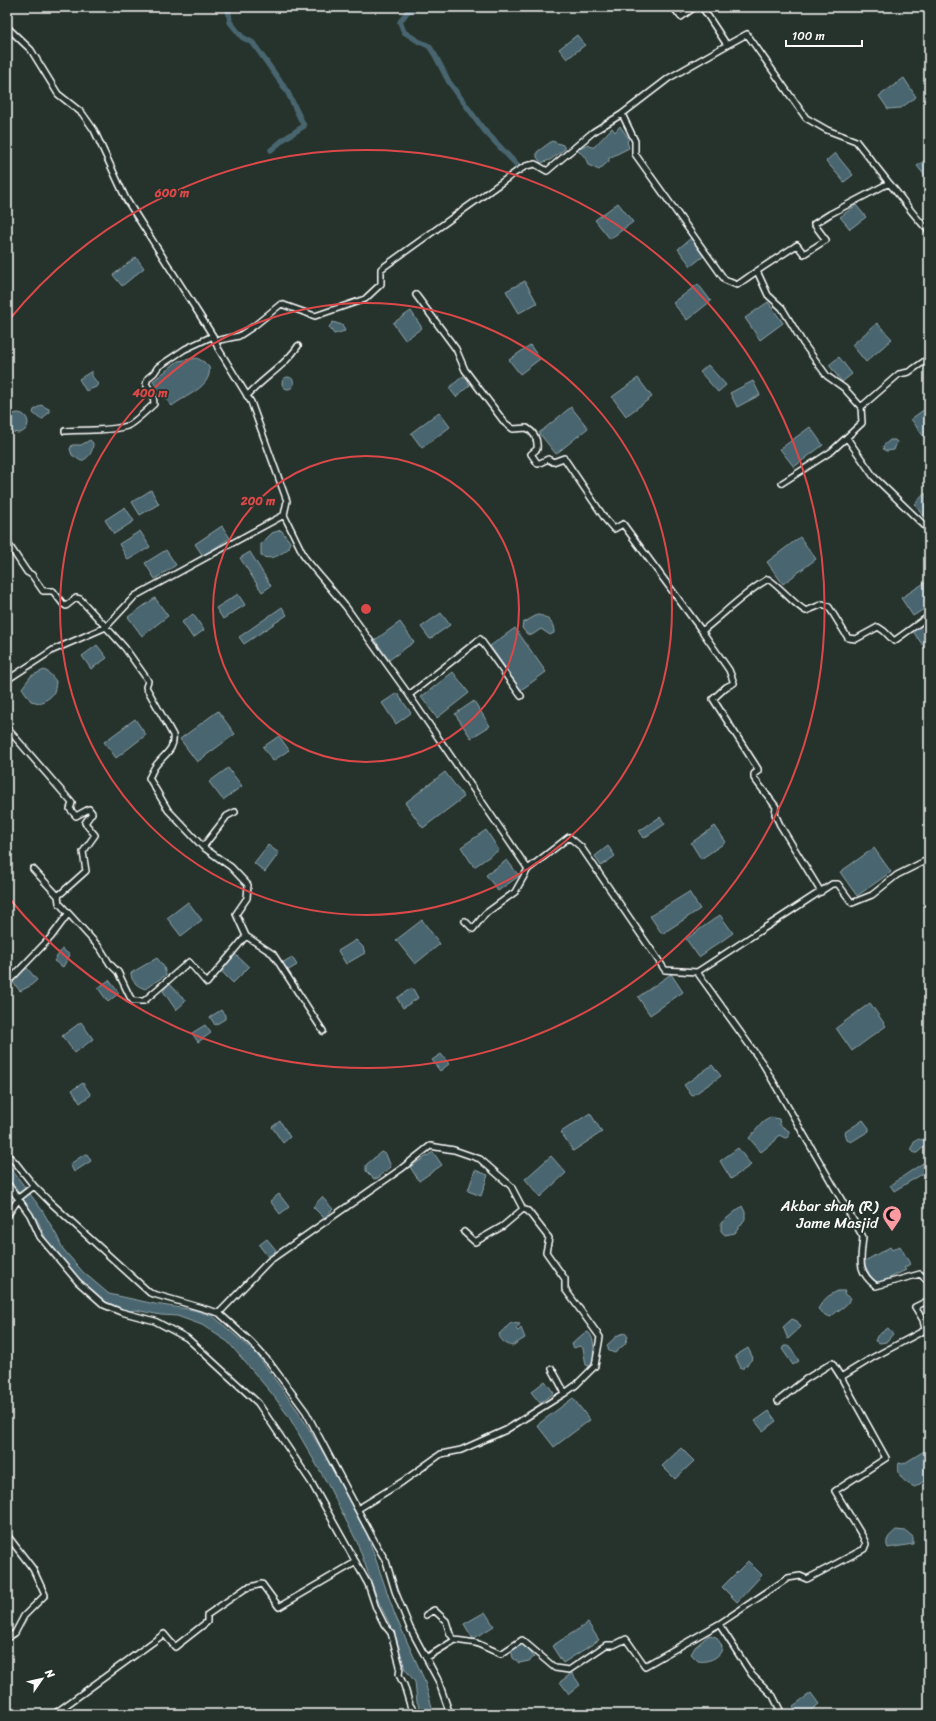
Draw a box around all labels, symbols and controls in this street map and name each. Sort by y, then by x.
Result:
scale bar [786,22,862,48]
text: 100 m [792,25,825,47]
text: 600 m [154,182,190,204]
text: 400 m [131,382,168,404]
text: 200 m [240,490,276,512]
centre of rings [359,602,373,616]
place label: Akbar shah (R) Jame Masjid [780,1193,879,1236]
mosque icon: Akbar shah (R) Jame Masjid [881,1204,903,1232]
north arrow [22,1659,62,1699]
text: N [39,1664,60,1682]

